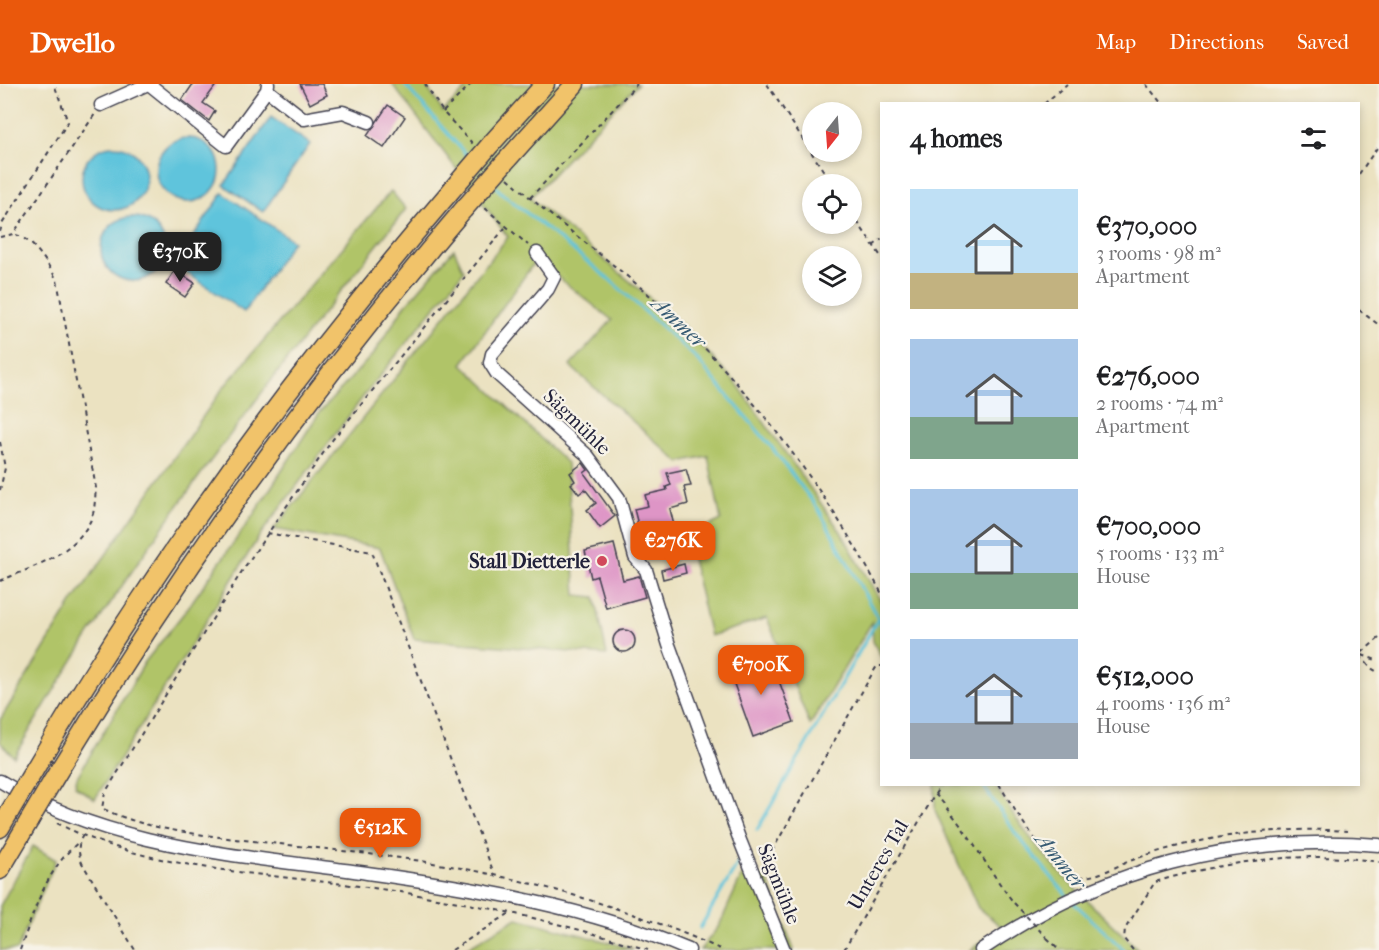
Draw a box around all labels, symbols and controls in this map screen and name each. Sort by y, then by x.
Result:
text: Dwello [30,26,115,59]
text: Map [1096,30,1136,54]
text: Directions [1169,30,1264,54]
text: Saved [1297,30,1349,54]
north arrow [802,102,862,162]
map controls [802,102,862,306]
icon: filters [1297,122,1330,155]
text: 4 homes [910,123,1002,154]
button: locate [802,174,862,234]
text: €370,000 [1096,211,1197,242]
icon: home [958,213,1030,285]
pin: €370K [138,232,222,283]
text: €370K [152,240,208,263]
text: 3 rooms · 98 m² [1096,242,1221,265]
button: layers [802,246,862,306]
text: Apartment [1096,265,1190,288]
water label: Ammer [645,289,712,354]
text: €276,000 [1096,361,1200,392]
icon: home [958,363,1030,435]
street label: Sägmühle [539,384,615,460]
text: 2 rooms · 74 m² [1096,392,1223,415]
text: Apartment [1096,415,1190,438]
text: €700,000 [1096,511,1201,542]
icon: home [958,513,1030,585]
pin: €276K [631,521,715,572]
text: €276K [644,529,702,552]
text: 5 rooms · 133 m² [1096,542,1224,565]
place label: Stall Dietterle [469,550,590,573]
marker: Stall Dietterle [595,554,609,568]
text: House [1096,565,1150,588]
pin: €700K [719,645,803,696]
text: €700K [732,653,790,676]
text: €512,000 [1096,661,1194,692]
icon: home [958,663,1030,735]
text: 4 rooms · 136 m² [1096,692,1230,715]
text: House [1096,715,1150,738]
pin: €512K [338,808,422,859]
street label: Unteres Tal [843,815,913,914]
text: €512K [354,816,406,839]
water label: Ammer [1029,826,1092,895]
street label: Sägmühle [752,840,806,928]

